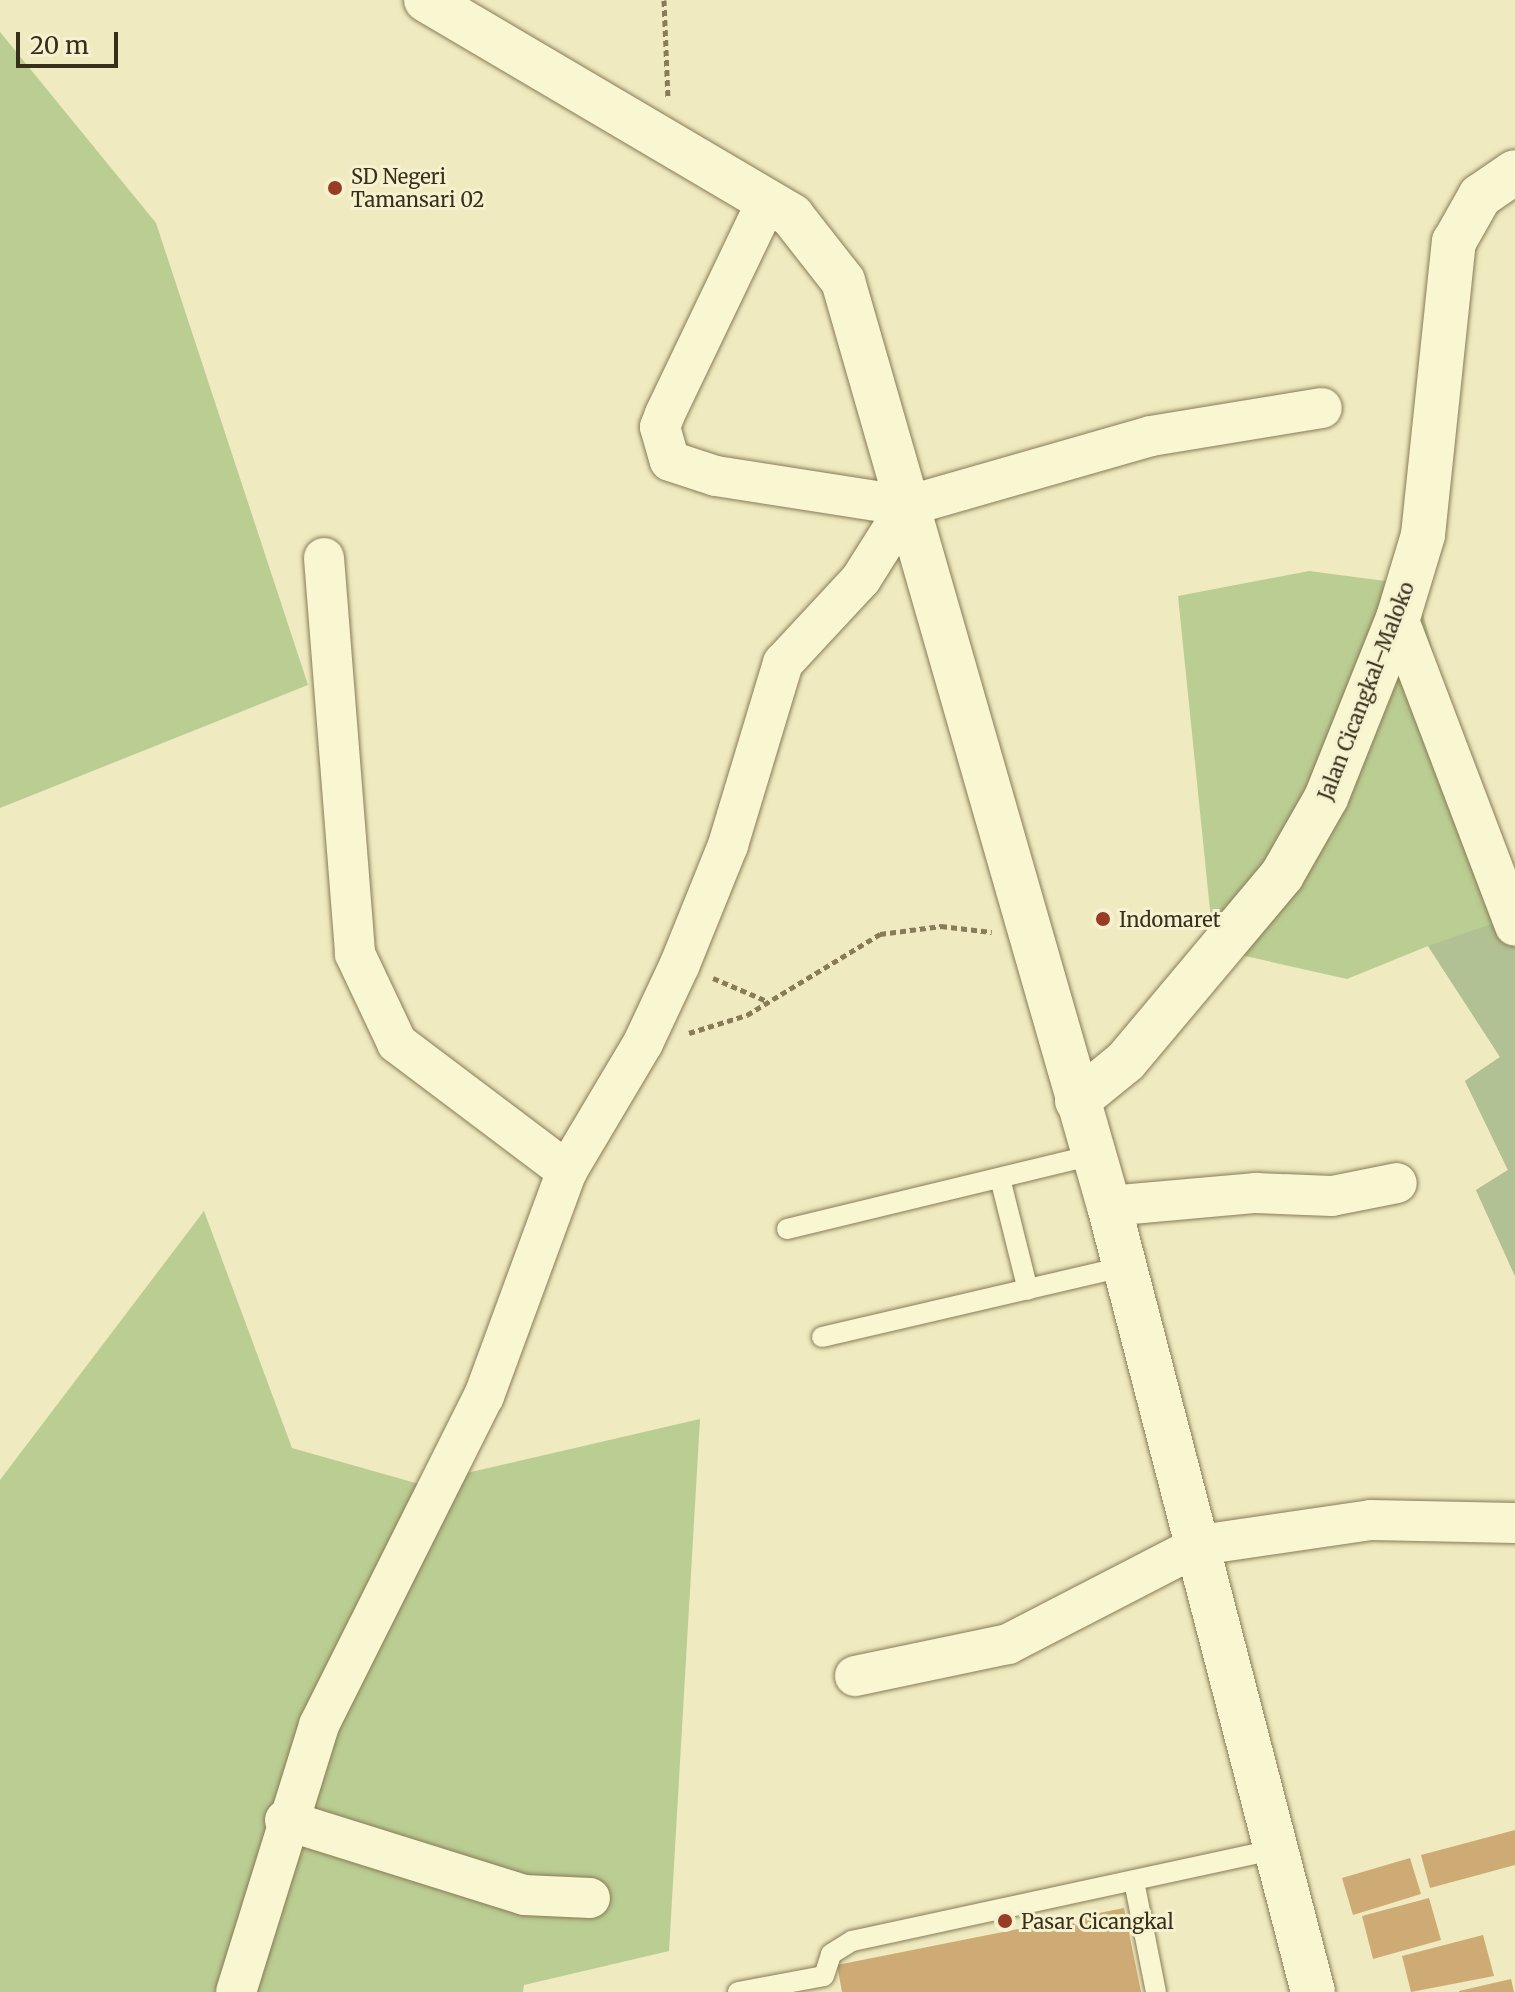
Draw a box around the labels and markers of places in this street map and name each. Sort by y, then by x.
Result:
place label: SD Negeri Tamansari 02 [351,164,484,211]
marker: SD Negeri Tamansari 02 [326,179,344,197]
place label: Indomaret [1119,907,1221,931]
marker: Indomaret [1094,910,1112,928]
place label: Pasar Cicangkal [1021,1909,1174,1933]
marker: Pasar Cicangkal [996,1912,1014,1930]

